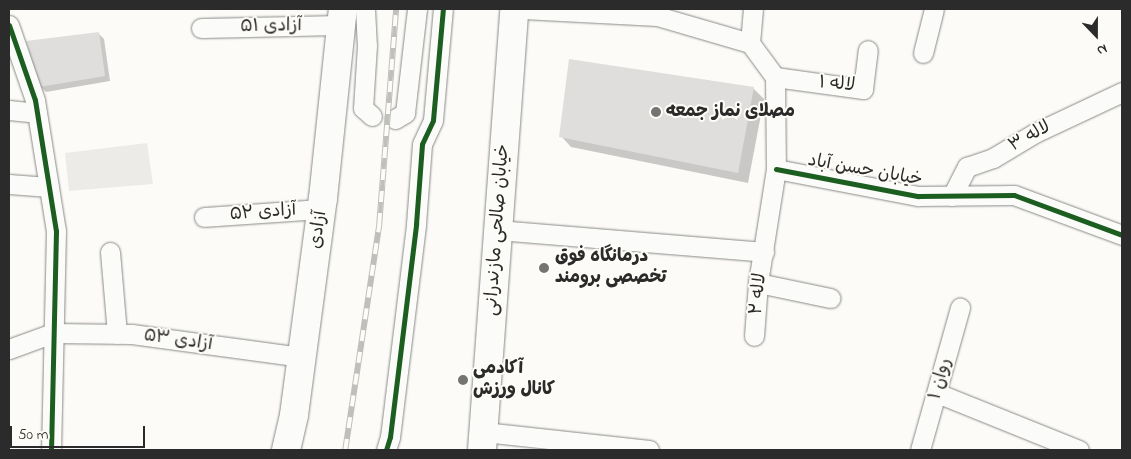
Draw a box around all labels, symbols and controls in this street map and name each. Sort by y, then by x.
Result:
north arrow [1071,10,1121,60]
street label: آزادی ۵۱ [240,16,302,38]
text: N [1093,38,1110,61]
street label: لاله ۱ [818,73,856,97]
place label: مصلای نماز جمعه [666,101,795,123]
marker: مصلای نماز جمعه [650,106,662,118]
street label: لاله ۳ [1005,117,1055,157]
street label: خیابان صالحی مازندرانی [481,143,515,317]
street label: خیابان حسن آباد [806,150,924,192]
street label: آزادی ۵۲ [229,200,297,226]
street label: آزادی [306,210,332,250]
place label: درمانگاه فوق تخصصی برومند [555,247,667,290]
marker: درمانگاه فوق تخصصی برومند [537,261,551,275]
street label: لاله ۲ [746,272,772,316]
street label: آزادی ۵۳ [142,325,214,357]
street label: روان ۱ [925,356,957,402]
place label: آکادمی کانال ورزش [473,359,555,402]
marker: آکادمی کانال ورزش [457,374,469,386]
scale bar [12,416,148,448]
text: 50 m [18,424,48,446]

